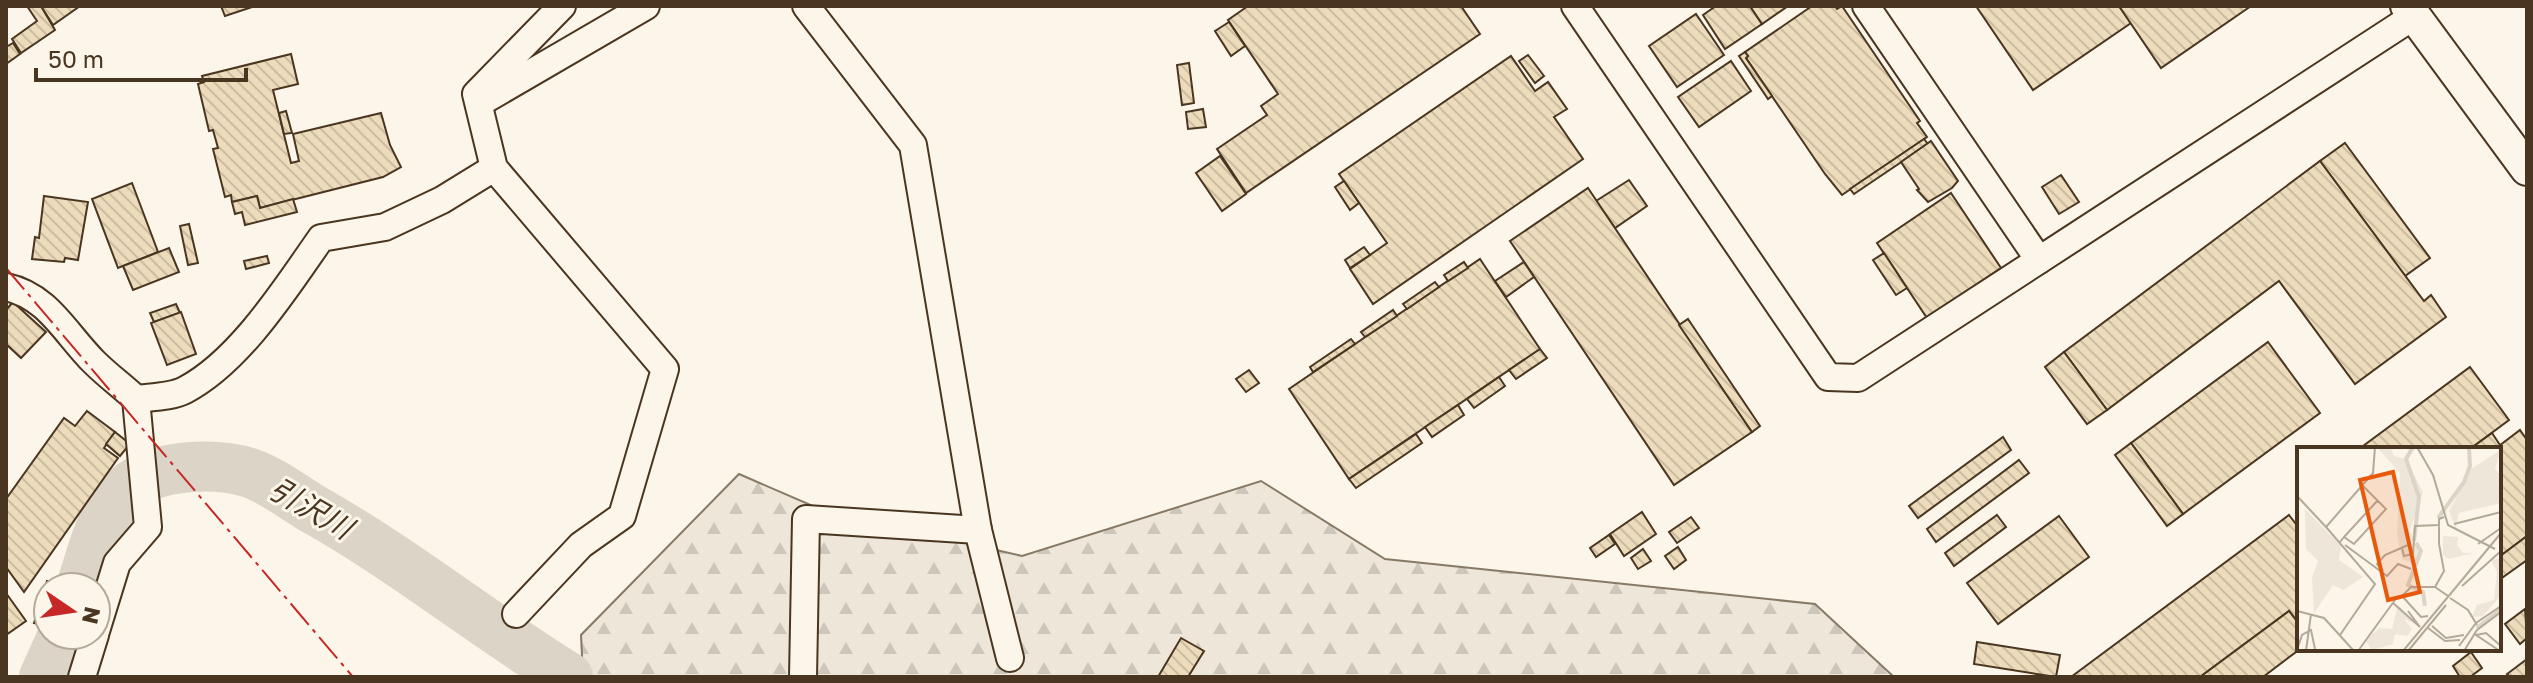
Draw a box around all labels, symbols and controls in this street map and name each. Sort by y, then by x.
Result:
scale bar [36,32,246,82]
text: 50 m [48,44,104,73]
inset map [2297,447,2501,651]
water label: 引沢川 [263,470,362,548]
north arrow [32,571,112,651]
text: N [77,604,107,627]

